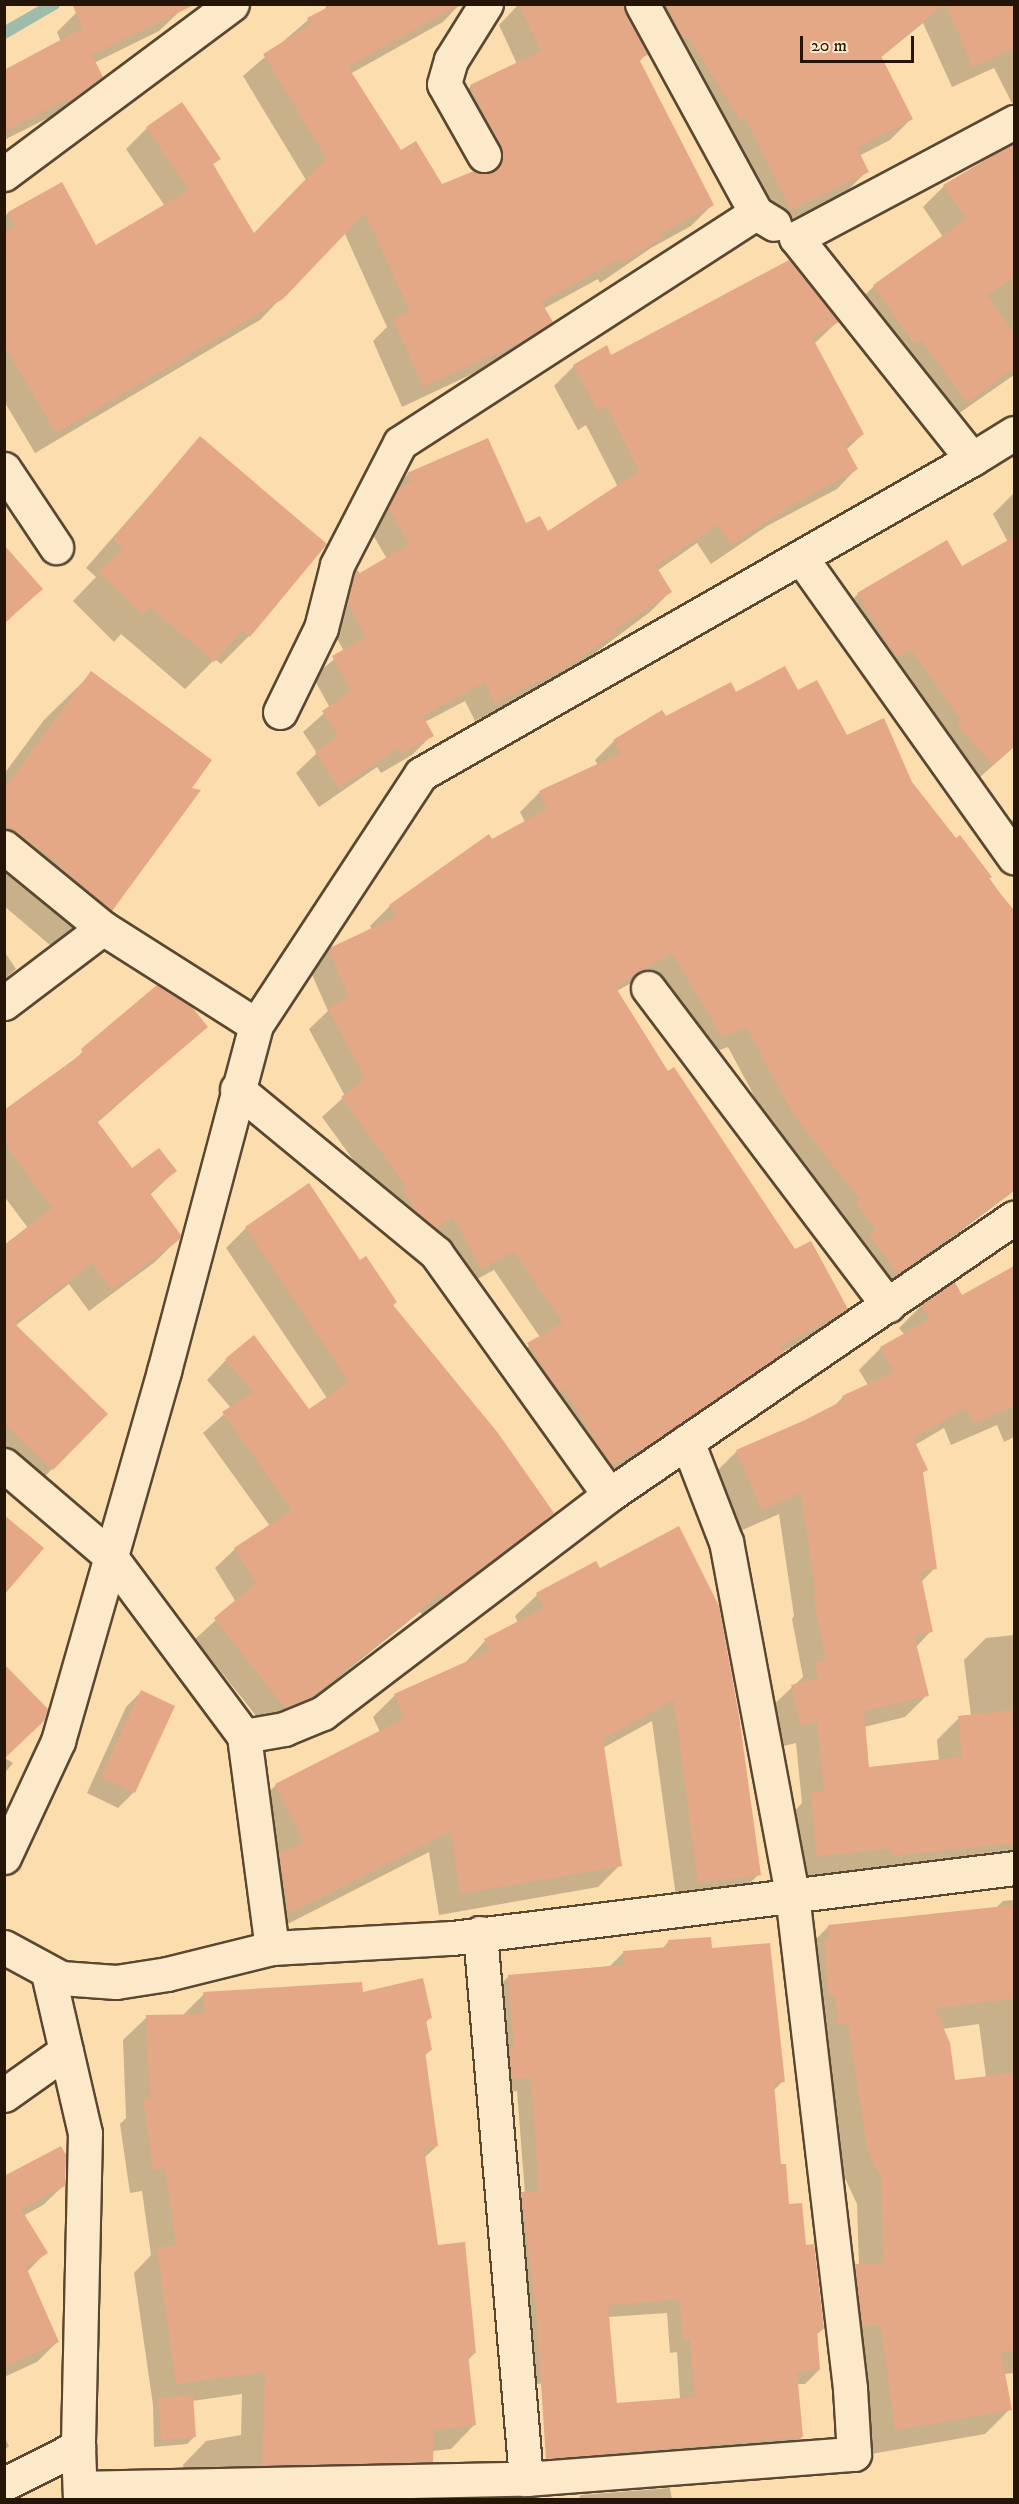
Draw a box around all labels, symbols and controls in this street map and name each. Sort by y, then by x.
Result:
scale bar [803,24,917,62]
text: 20 m [811,35,847,57]

